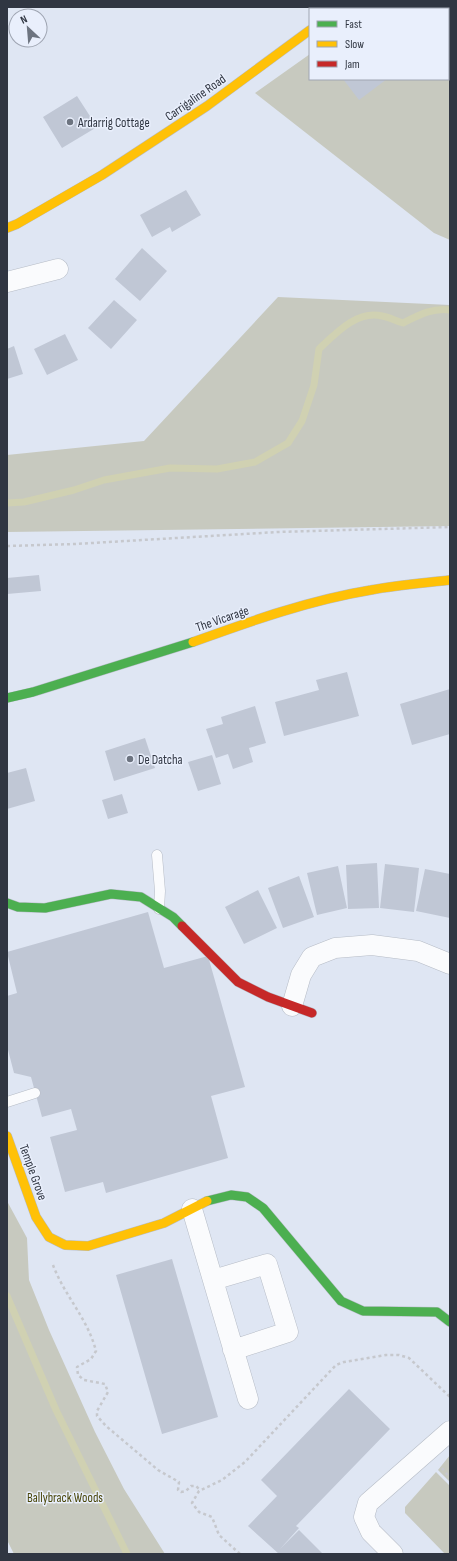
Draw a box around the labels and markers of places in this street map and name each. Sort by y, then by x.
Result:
place label: Ardarrig Cottage [77,115,150,131]
marker: Ardarrig Cottage [65,117,75,127]
place label: De Datcha [138,752,183,768]
marker: De Datcha [125,754,135,764]

